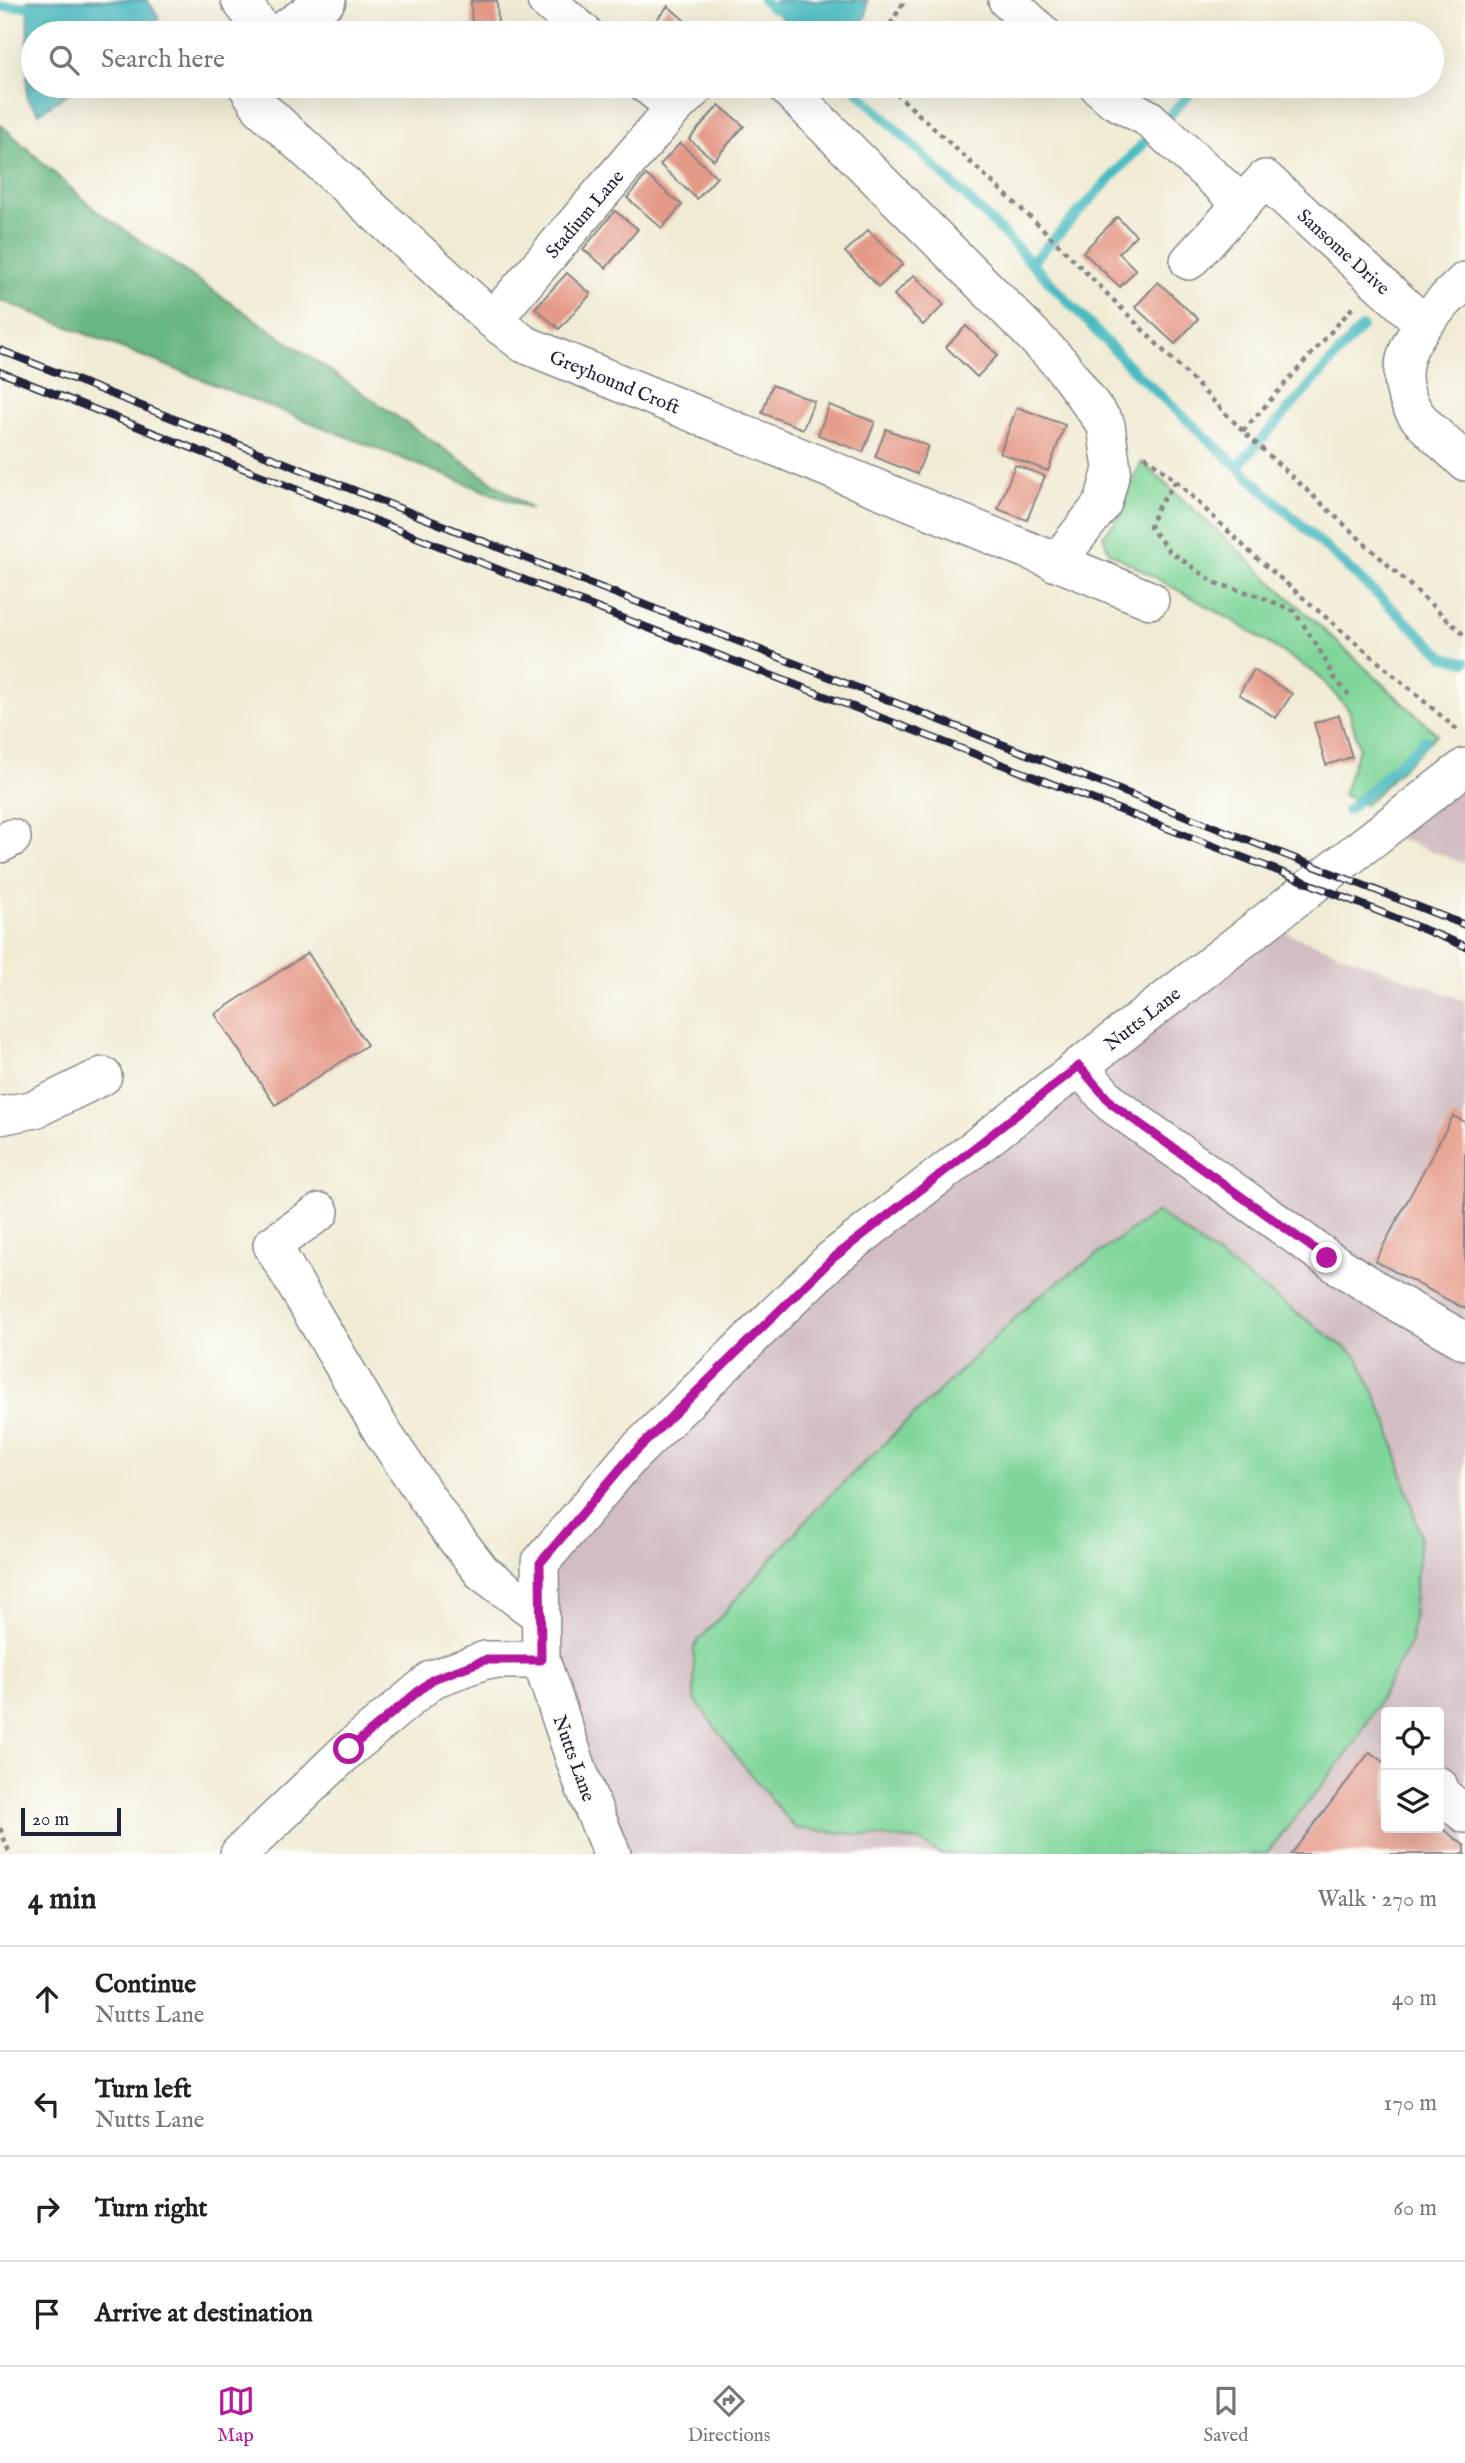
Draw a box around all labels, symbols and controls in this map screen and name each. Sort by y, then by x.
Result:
search box [21,21,1444,98]
icon: search [45,41,83,79]
text: Search here [101,43,225,76]
street label: Stadium Lane [541,165,630,264]
street label: Sansome Drive [1292,204,1394,301]
street label: Greyhound Croft [546,346,683,421]
street label: Nutts Lane [1100,982,1186,1057]
route end [1311,1242,1342,1273]
map controls [1381,1707,1444,1833]
button: locate [1381,1707,1444,1770]
street label: Nutts Lane [546,1712,600,1805]
route start [333,1733,364,1764]
button: layers [1381,1770,1444,1833]
scale bar [21,1805,121,1837]
text: 20 m [32,1808,69,1832]
text: 4 min [28,1881,96,1919]
text: Walk · 270 m [1317,1885,1437,1914]
text: Continue [95,1968,196,2001]
icon: ahead [28,1980,66,2018]
text: 40 m [1392,1984,1437,2013]
text: Nutts Lane [95,2001,204,2030]
text: Turn left [95,2073,192,2106]
icon: left [28,2085,66,2123]
text: 170 m [1384,2089,1437,2118]
text: Nutts Lane [95,2106,204,2135]
icon: right [28,2190,66,2228]
text: Turn right [95,2192,208,2225]
text: 60 m [1393,2194,1437,2223]
icon: arrive [28,2295,66,2333]
text: Arrive at destination [95,2297,313,2330]
tab: Map [217,2382,255,2448]
tab: Directions [688,2382,770,2448]
tab: Saved [1203,2382,1248,2448]

